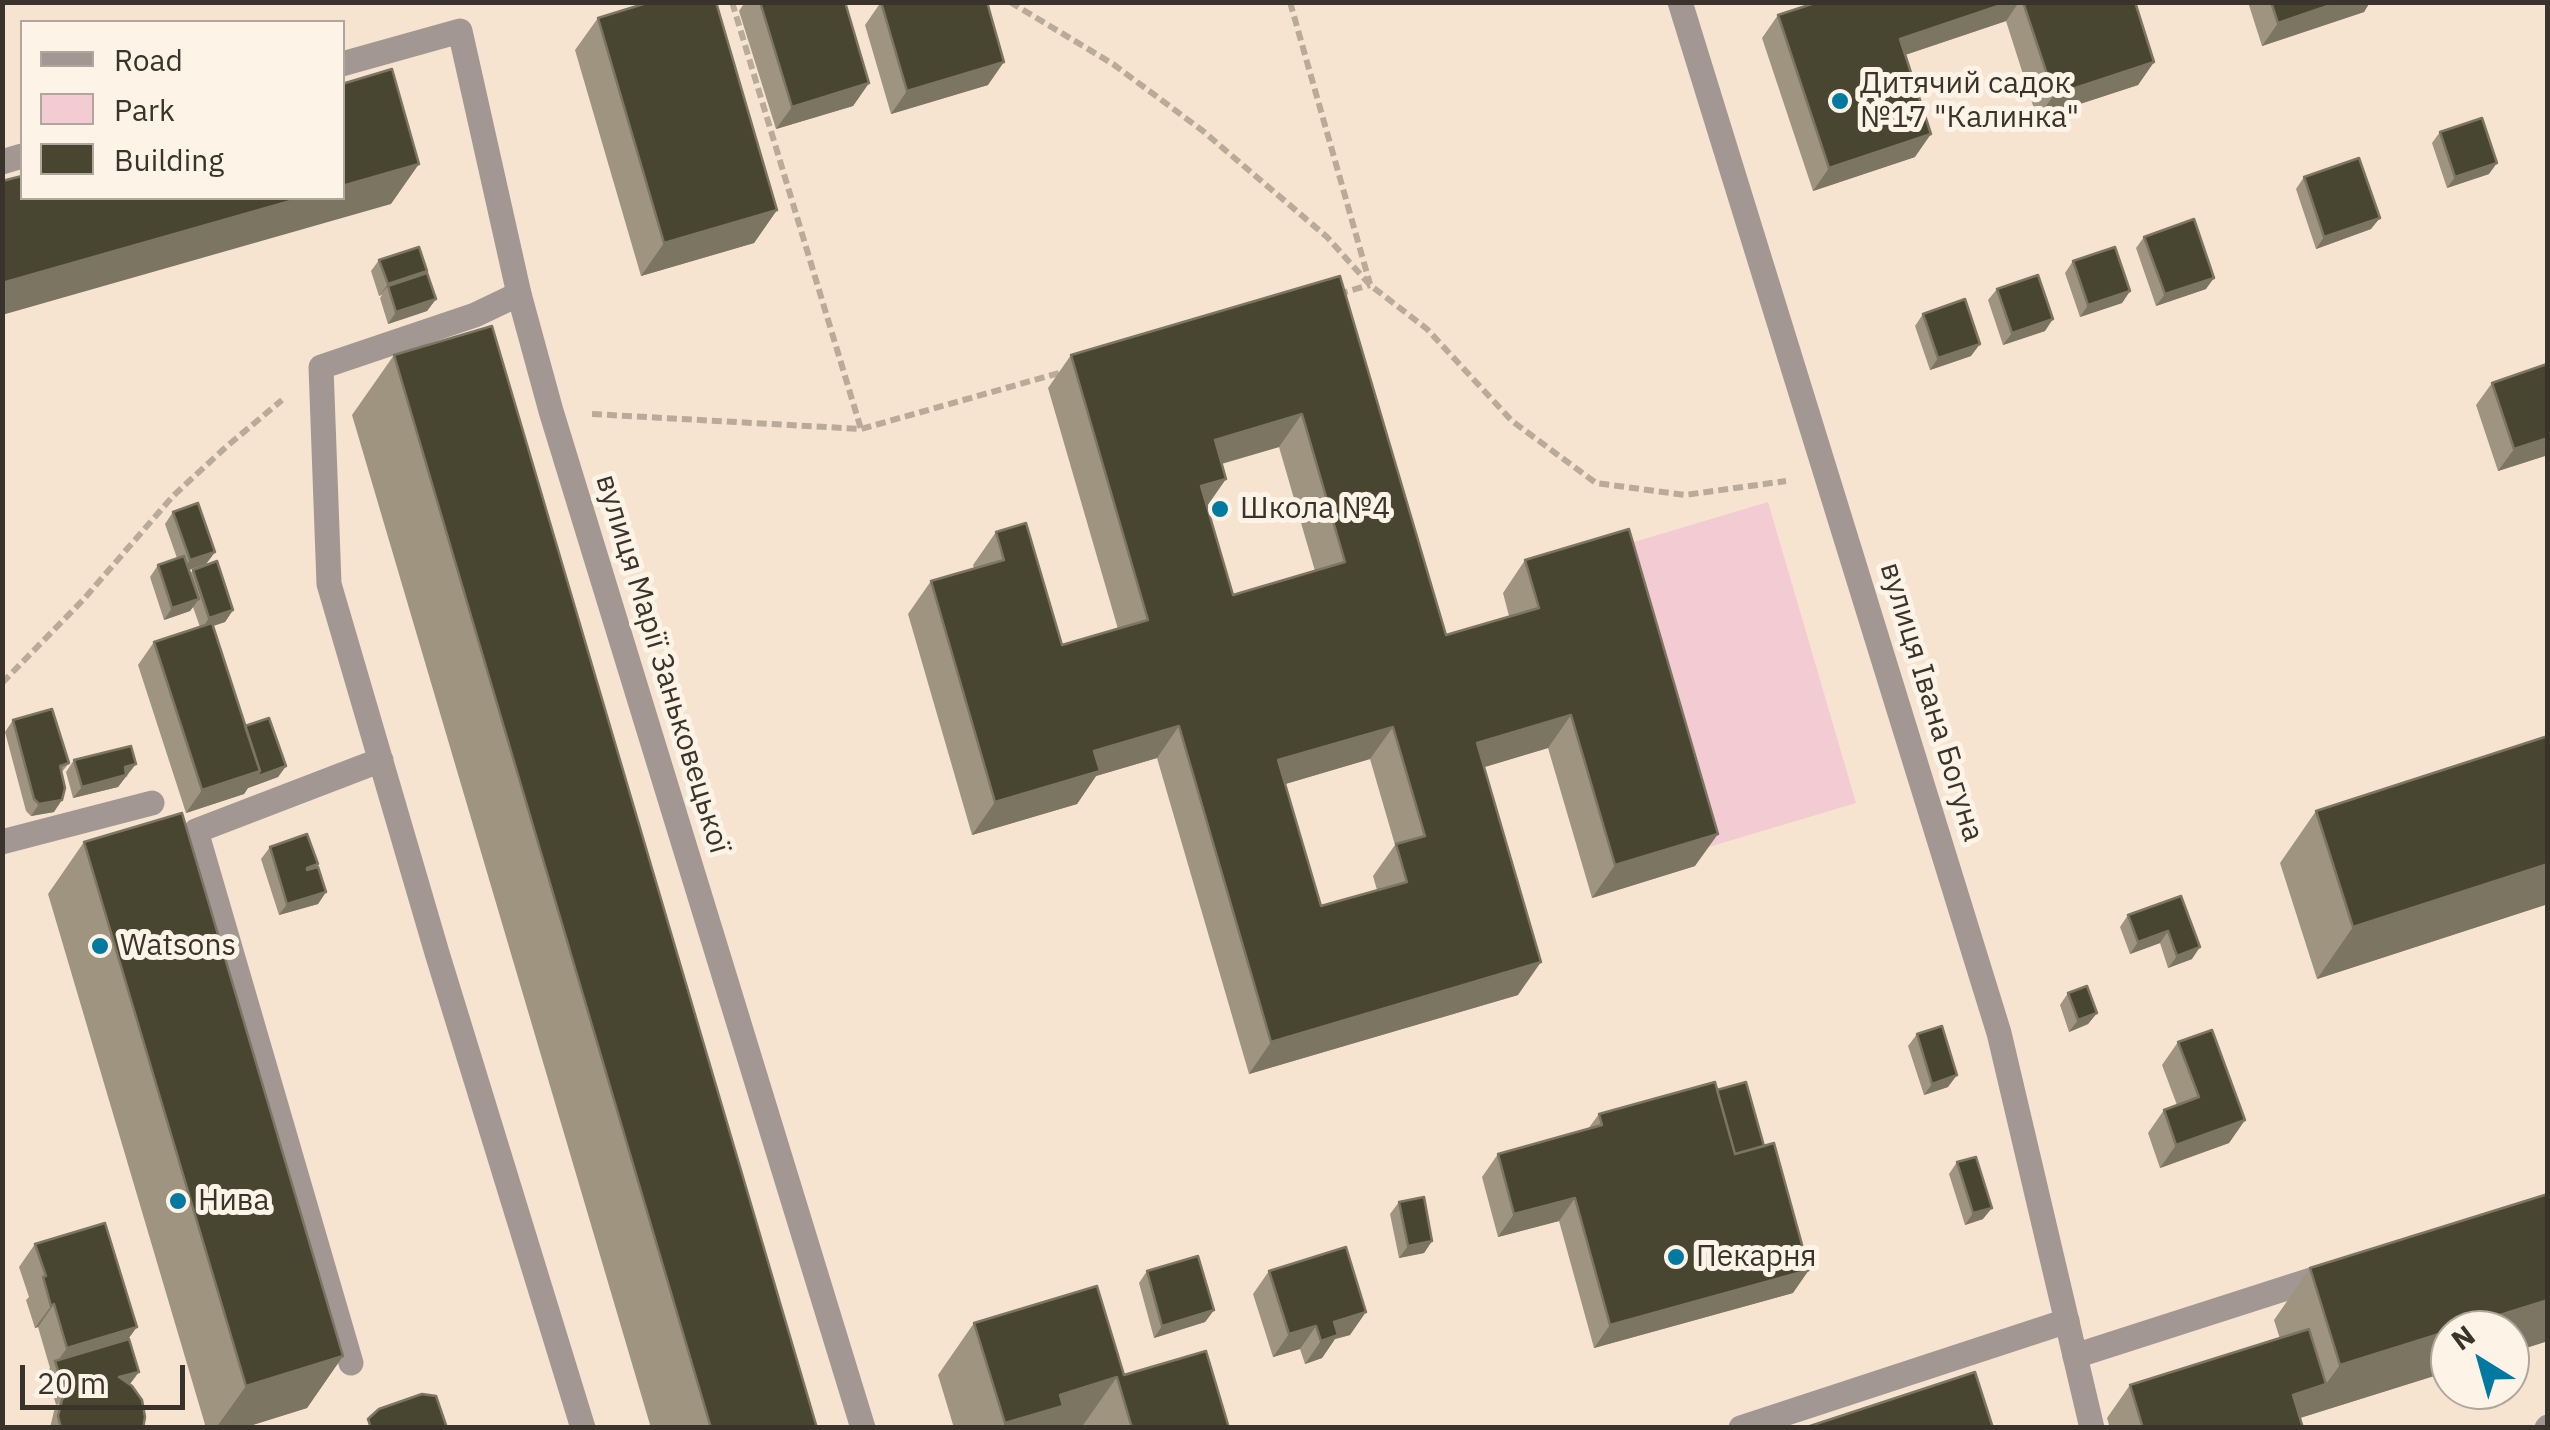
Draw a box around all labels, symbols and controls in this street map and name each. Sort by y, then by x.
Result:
legend [20,20,345,200]
text: Road [114,40,183,79]
place label: Дитячий садок №17 "Калинка" [1860,66,2079,136]
text: Park [114,90,175,129]
marker: Дитячий садок №17 "Калинка" [1829,90,1851,112]
text: Building [114,140,224,179]
street label: вулиця Марії Заньковецької [587,470,737,858]
place label: Школа №4 [1240,491,1390,527]
marker: Школа №4 [1209,498,1231,520]
street label: вулиця Івана Богуна [1871,558,1991,846]
place label: Watsons [120,928,236,964]
marker: Watsons [89,935,111,957]
place label: Нива [198,1183,269,1219]
marker: Нива [167,1190,189,1212]
place label: Пекарня [1696,1239,1817,1275]
marker: Пекарня [1665,1246,1687,1268]
north arrow [2430,1310,2530,1410]
text: N [2444,1316,2482,1358]
scale bar [25,1345,190,1407]
text: 20 m [37,1363,106,1402]

